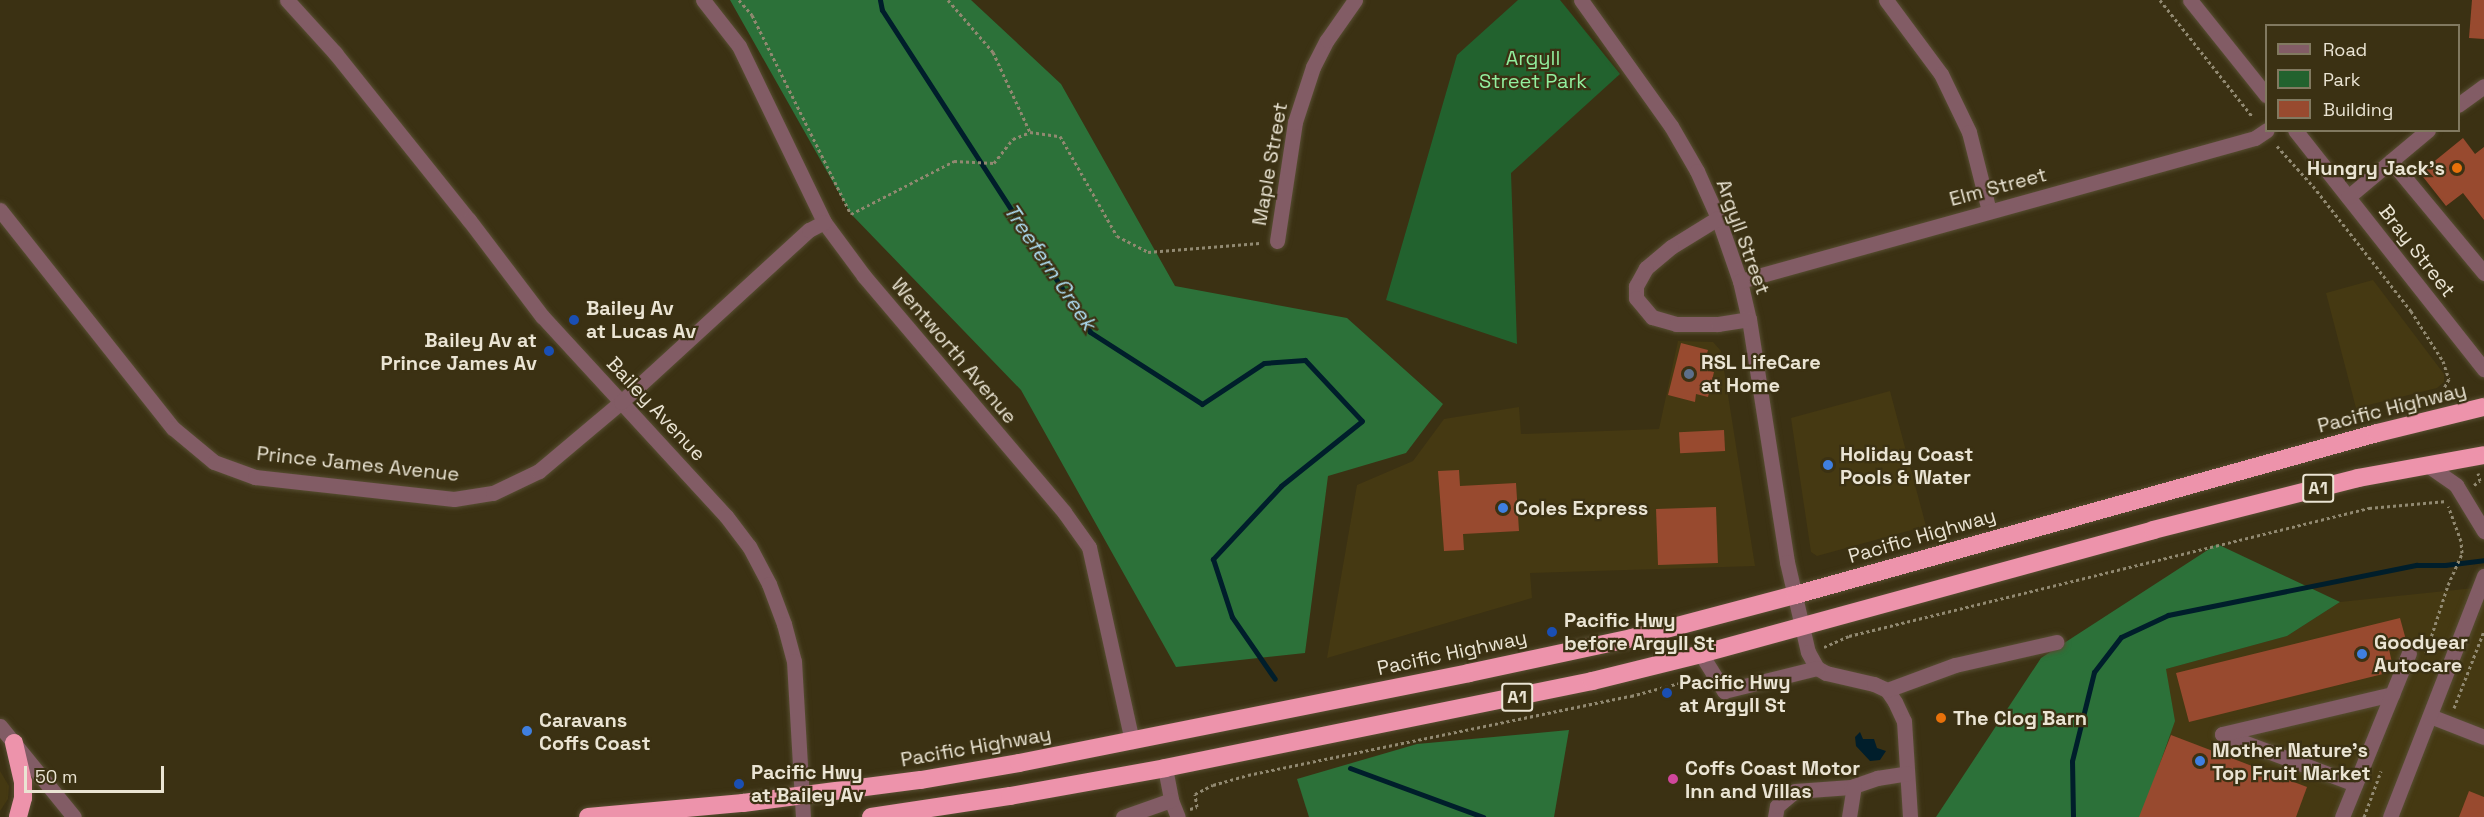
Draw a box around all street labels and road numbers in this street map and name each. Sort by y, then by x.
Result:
street label: Maple Street [1247,101,1293,227]
street label: Elm Street [1947,163,2049,211]
street label: Argyll Street [1711,176,1775,298]
street label: Bray Street [2374,200,2460,302]
street label: Wentworth Avenue [886,273,1022,429]
street label: Bailey Avenue [601,352,711,466]
street label: Pacific Highway [2315,378,2469,438]
street label: Prince James Avenue [255,441,461,487]
road number: A1 [2302,473,2334,503]
street label: Pacific Highway [1845,503,1999,569]
street label: Pacific Highway [1375,625,1529,681]
road number: A1 [1500,682,1534,712]
street label: Pacific Highway [899,722,1053,772]

